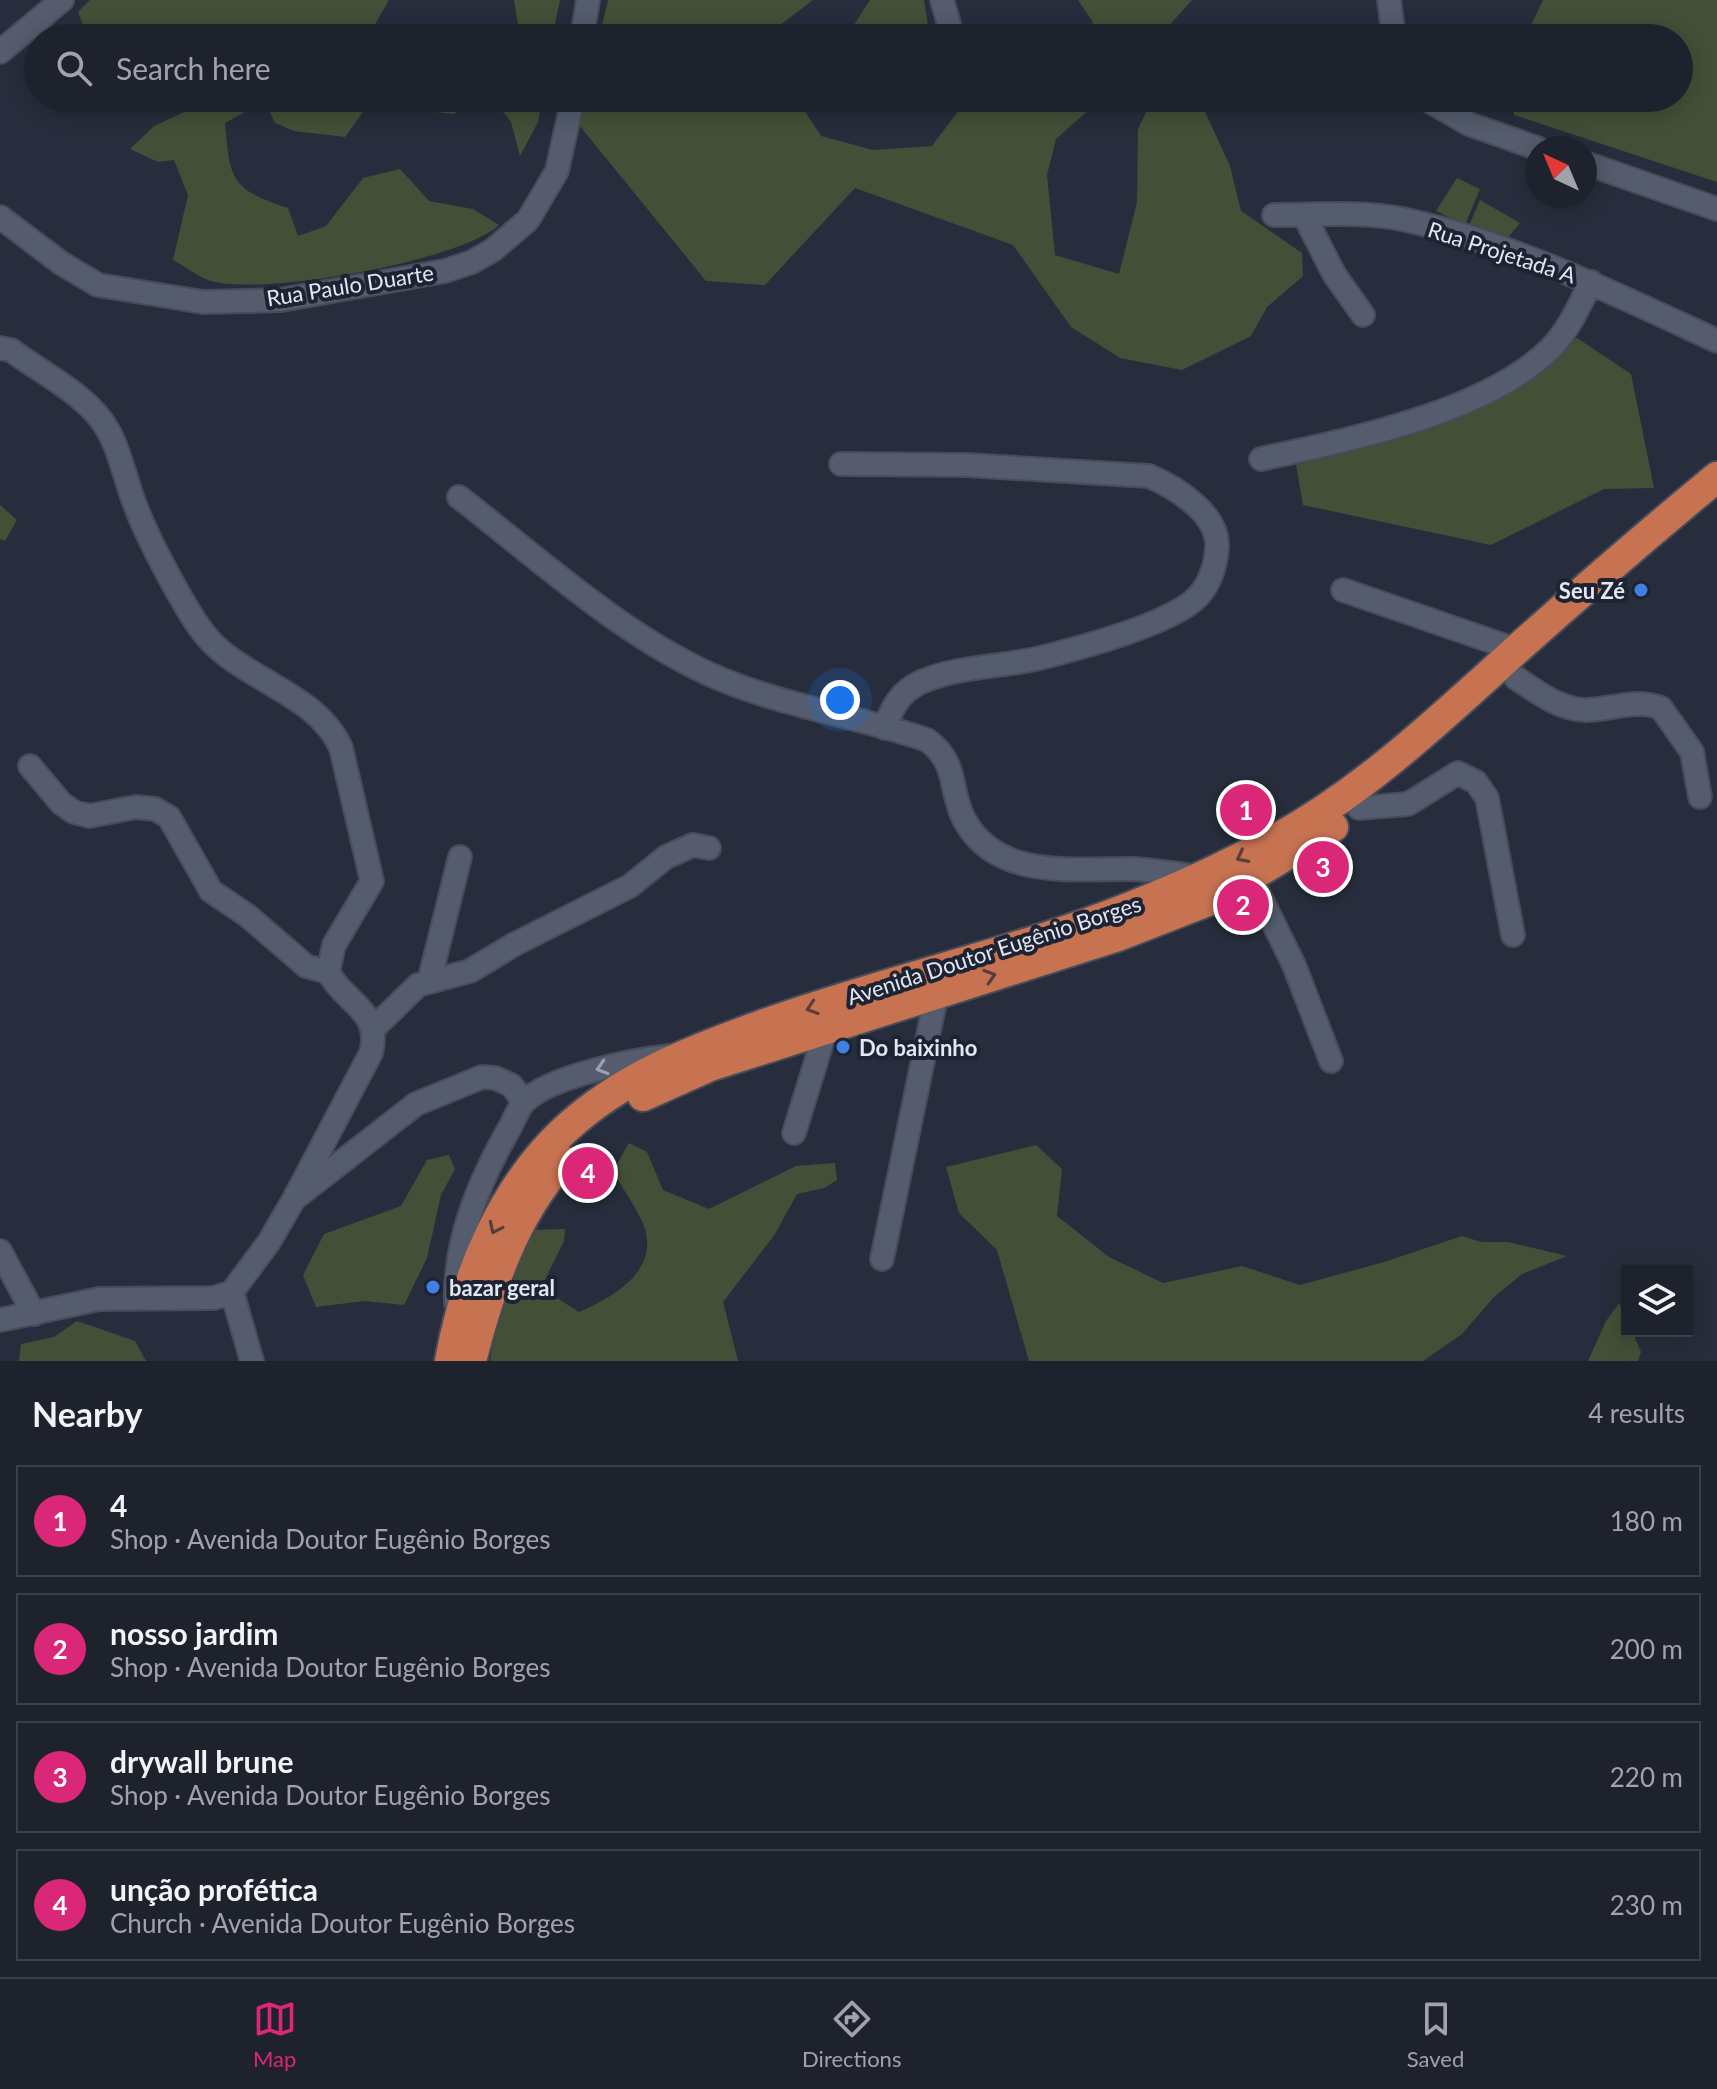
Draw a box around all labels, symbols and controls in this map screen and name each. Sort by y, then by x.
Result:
search box [24,24,1693,112]
icon: search [52,46,96,90]
text: Search here [116,50,271,86]
north arrow [1525,136,1597,208]
street label: Rua Projetada A [1425,215,1579,289]
street label: Rua Paulo Duarte [265,258,435,312]
place label: Seu Zé [1559,577,1625,604]
marker: Seu Zé [1632,581,1650,599]
your location [820,680,860,720]
pin: 1 [1220,780,1272,840]
pin: 3 [1297,837,1349,897]
one-way arrow [1235,847,1250,863]
pin: 2 [1217,875,1269,935]
street label: Avenida Doutor Eugênio Borges [844,890,1144,1010]
one-way arrow [983,969,997,985]
one-way arrow [806,999,820,1015]
place label: Do baixinho [859,1034,977,1061]
marker: Do baixinho [834,1038,852,1056]
one-way arrow [596,1059,610,1075]
pin: 4 [562,1143,614,1203]
one-way arrow [489,1220,505,1234]
map controls [1621,1265,1693,1337]
button: layers [1621,1265,1693,1337]
place label: bazar geral [449,1274,555,1301]
marker: bazar geral [424,1278,442,1296]
text: Nearby [32,1393,143,1434]
text: 4 results [1588,1397,1685,1429]
text: 4 [110,1487,127,1523]
text: 1 [52,1505,68,1537]
text: 180 m [1610,1505,1683,1537]
text: Shop · Avenida Doutor Eugênio Borges [110,1523,551,1555]
text: nosso jardim [110,1615,278,1651]
text: 2 [52,1633,68,1665]
text: 200 m [1610,1633,1683,1665]
text: Shop · Avenida Doutor Eugênio Borges [110,1651,551,1683]
text: drywall brune [110,1743,293,1779]
text: 3 [52,1761,68,1793]
text: 220 m [1610,1761,1683,1793]
text: Shop · Avenida Doutor Eugênio Borges [110,1779,551,1811]
text: unção profética [110,1871,318,1907]
text: 4 [52,1889,68,1921]
text: 230 m [1610,1889,1683,1921]
text: Church · Avenida Doutor Eugênio Borges [110,1907,575,1939]
tab: Map [253,1997,297,2072]
tab: Directions [802,1997,901,2072]
tab: Saved [1407,1997,1464,2072]

